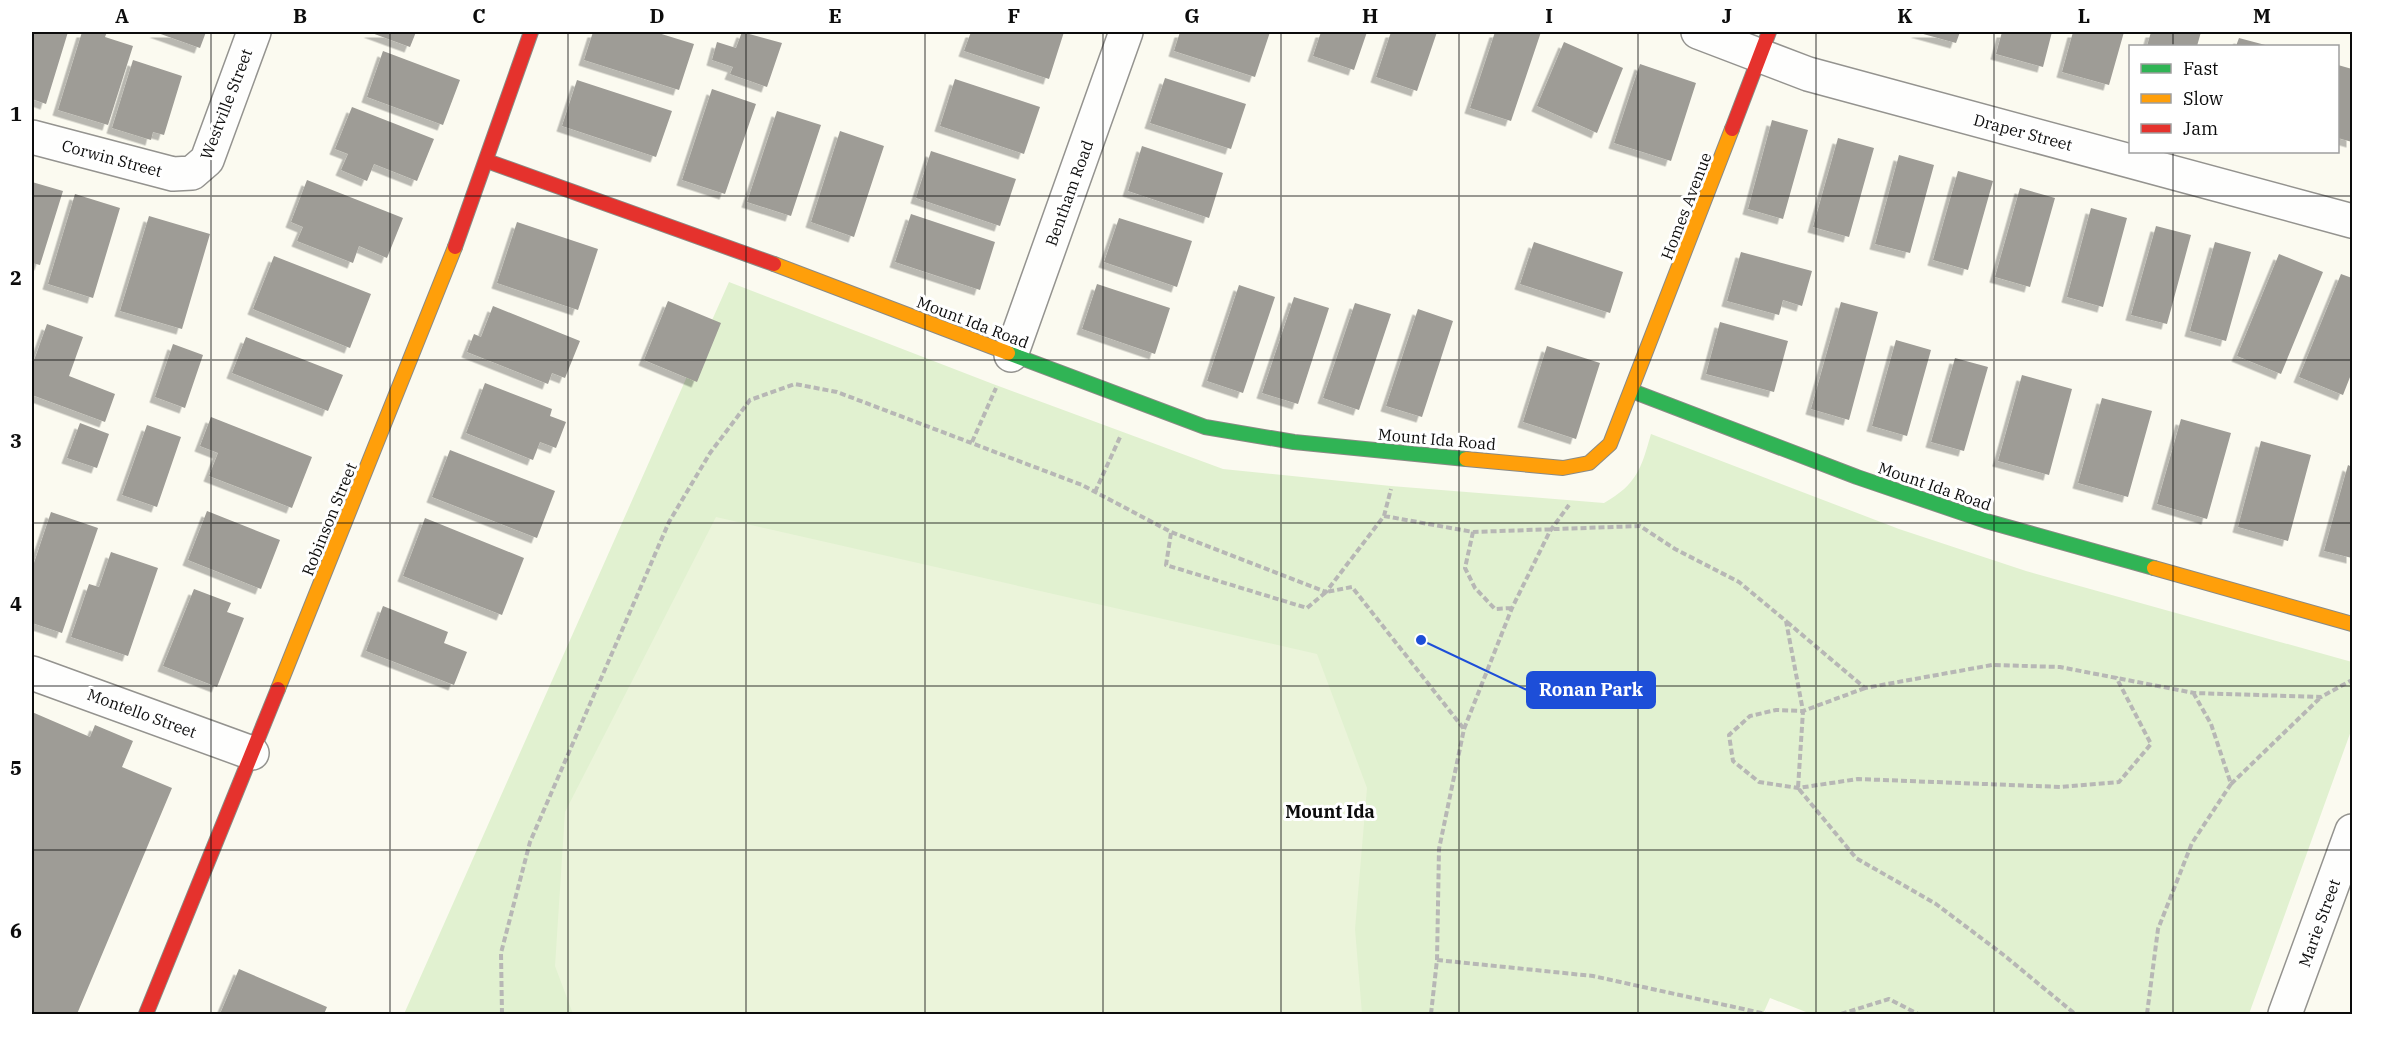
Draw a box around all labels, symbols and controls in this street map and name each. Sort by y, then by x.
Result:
text: A [115,2,129,29]
text: B [293,2,307,29]
text: C [472,2,486,29]
text: D [649,2,665,29]
text: E [828,2,842,29]
text: F [1008,2,1020,29]
text: G [1184,2,1200,29]
text: H [1362,2,1378,29]
text: I [1545,2,1553,29]
text: J [1722,2,1732,29]
text: K [1897,2,1913,29]
text: L [2078,2,2090,29]
text: M [2253,2,2271,29]
street label: Westville Street [196,45,256,162]
legend [2129,45,2339,153]
text: Fast [2183,57,2218,80]
text: Slow [2183,87,2223,110]
text: 1 [10,100,22,127]
street label: Draper Street [1971,109,2075,155]
text: Jam [2183,117,2218,140]
street label: Corwin Street [60,135,165,181]
street label: Bentham Road [1041,137,1097,249]
street label: Homes Avenue [1656,150,1716,262]
text: 2 [10,264,22,291]
street label: Mount Ida Road [914,291,1032,353]
street label: Mount Ida Road [1377,424,1497,454]
text: 3 [10,427,22,454]
street label: Mount Ida Road [1876,457,1994,515]
street label: Robinson Street [297,459,361,578]
text: 4 [10,590,22,617]
callout: Ronan Park [1527,672,1655,708]
text: Ronan Park [1539,678,1644,701]
street label: Montello Street [85,684,200,742]
text: 5 [10,754,22,781]
district label: Mount Ida [1285,800,1375,823]
street label: Marie Street [2294,876,2344,970]
text: 6 [10,917,22,944]

